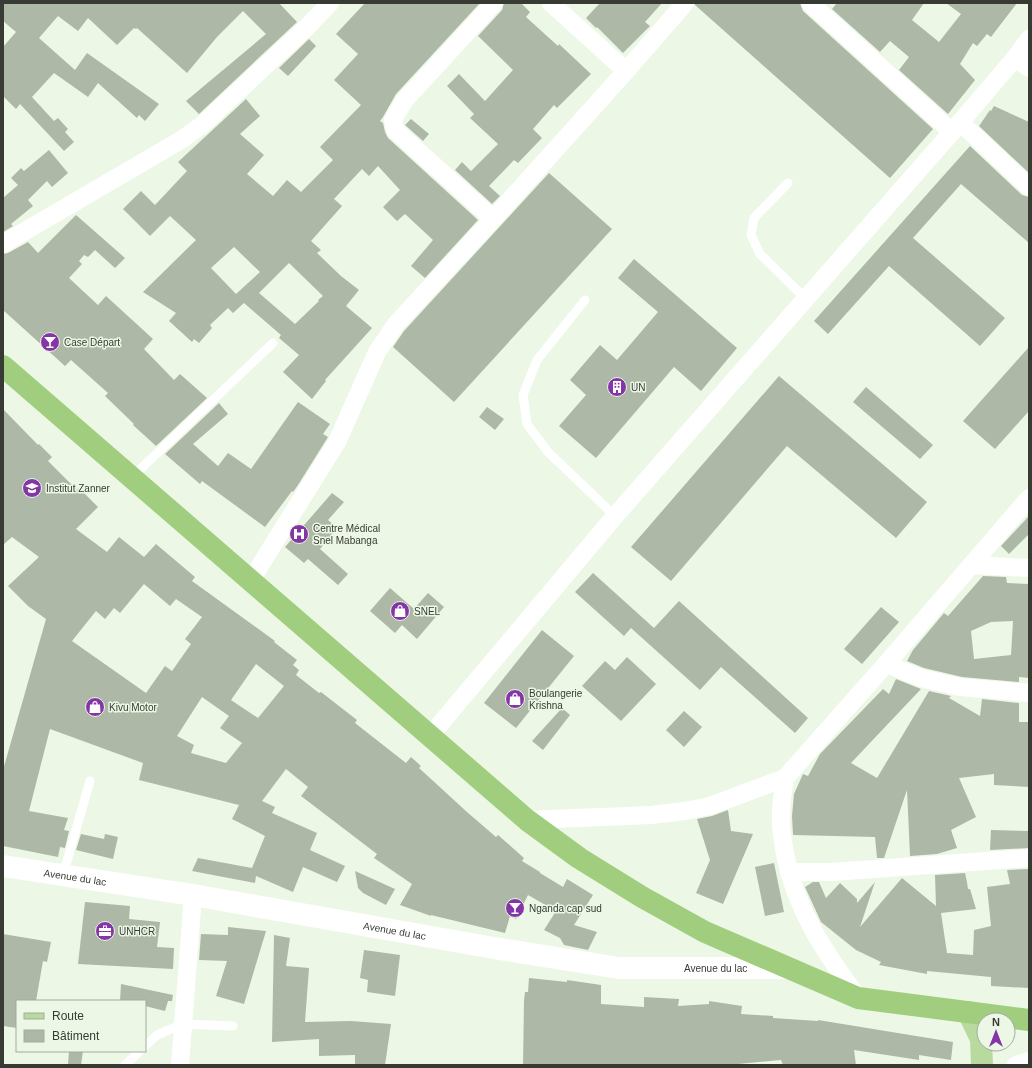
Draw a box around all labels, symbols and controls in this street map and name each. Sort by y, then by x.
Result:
bar icon: Case Départ [39,331,61,353]
place label: Case Départ [64,337,120,348]
building icon: UN [606,376,628,398]
place label: UN [631,382,645,393]
school or university icon: Institut Zanner [21,477,43,499]
place label: Institut Zanner [46,483,111,494]
hospital icon: Centre Médical Snel Mabanga [288,523,310,545]
place label: Centre Médical Snel Mabanga [313,523,380,546]
shop icon: SNEL [389,600,411,622]
place label: SNEL [414,606,441,617]
shop icon: Boulangerie Krishna [504,688,526,710]
place label: Boulangerie Krishna [529,688,583,711]
shop icon: Kivu Motor [84,696,106,718]
place label: Kivu Motor [109,702,157,713]
street label: Avenue du lac [43,867,107,888]
bar icon: Nganda cap sud [504,897,526,919]
place label: Nganda cap sud [529,903,602,914]
office icon: UNHCR [94,920,116,942]
street label: Avenue du lac [363,920,427,942]
place label: UNHCR [119,926,155,937]
street label: Avenue du lac [684,963,747,974]
legend [16,1000,146,1052]
text: Route [52,1009,84,1023]
north arrow [976,1012,1016,1052]
text: N [992,1016,1000,1028]
text: Bâtiment [52,1029,100,1043]

